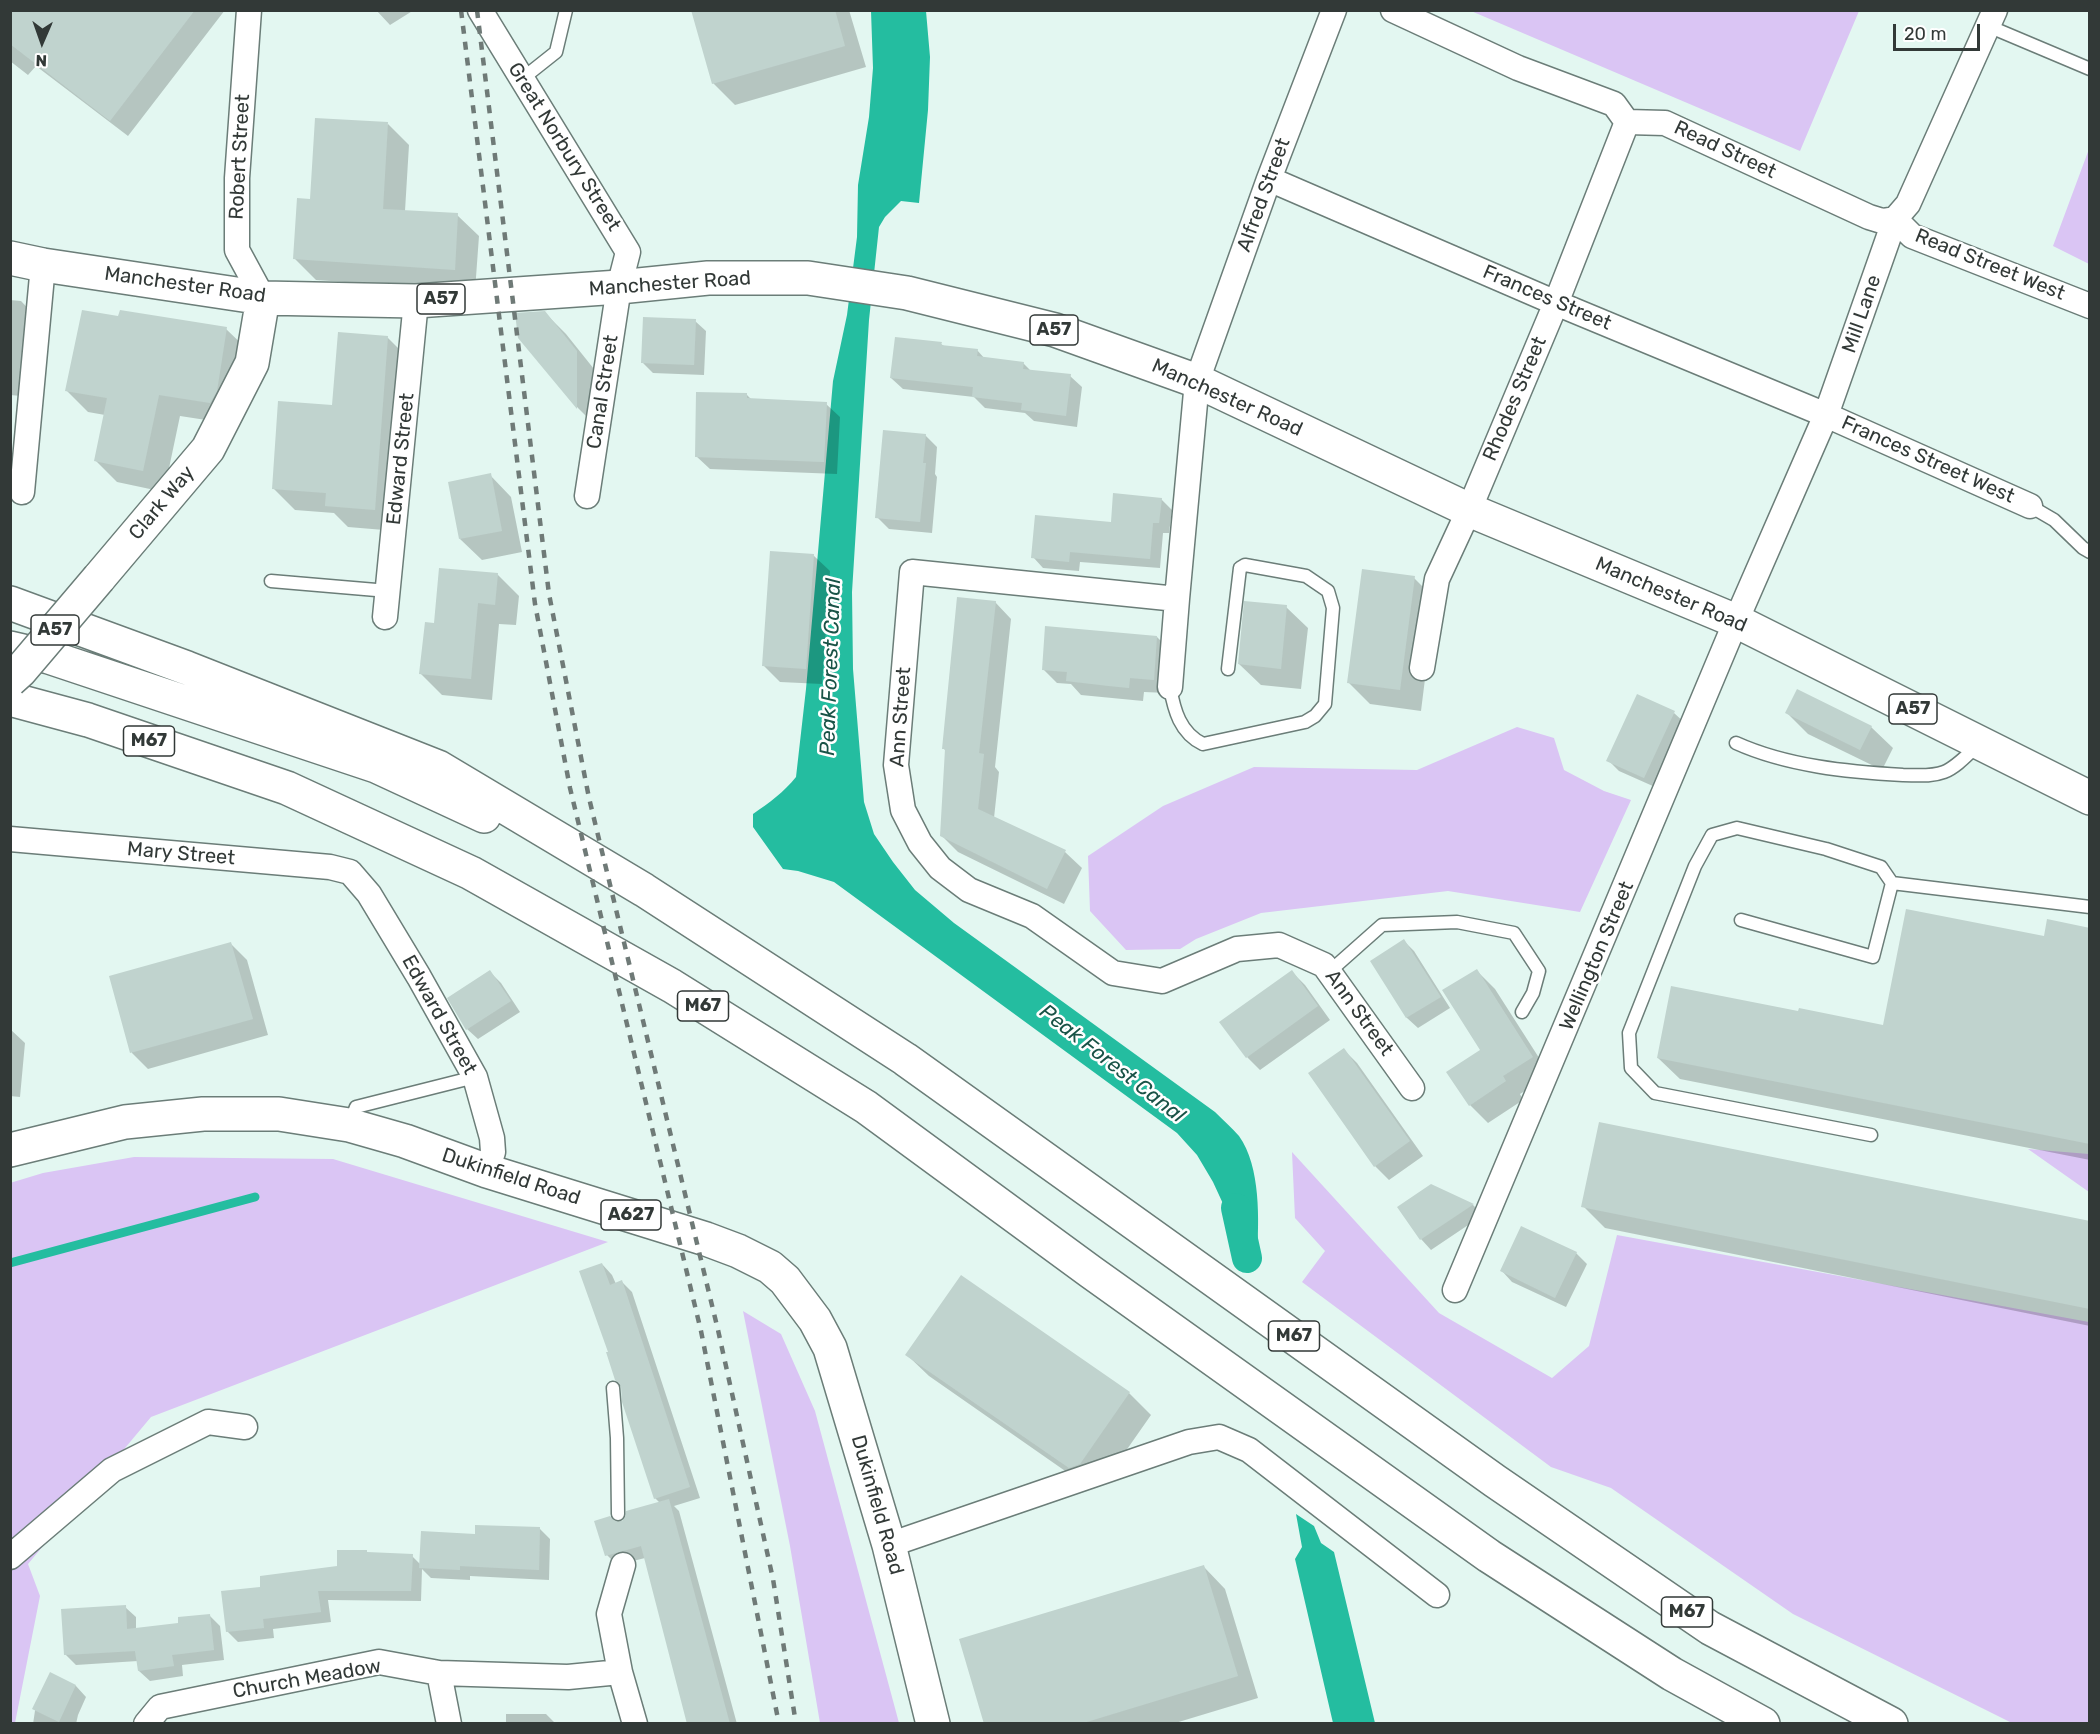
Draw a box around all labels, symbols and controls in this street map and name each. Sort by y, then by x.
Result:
north arrow [12,12,72,72]
scale bar [1896,12,1983,50]
text: 20 m [1904,23,1946,45]
text: N [35,51,47,70]
street label: Great Norbury Street [502,58,626,236]
street label: Robert Street [225,94,255,220]
street label: Read Street [1670,116,1780,184]
street label: Alfred Street [1232,135,1296,255]
street label: Read Street West [1912,224,2068,306]
street label: Frances Street [1479,260,1615,336]
street label: Manchester Road [103,262,267,308]
street label: Manchester Road [588,266,752,302]
street label: Mill Lane [1837,272,1887,356]
road number: A57 [417,284,465,314]
road number: A57 [1030,315,1078,345]
street label: Canal Street [582,333,624,451]
street label: Rhodes Street [1478,333,1552,465]
street label: Manchester Road [1148,354,1306,442]
street label: Edward Street [382,392,420,526]
street label: Frances Street West [1838,411,2018,509]
street label: Clark Way [124,461,200,545]
street label: Manchester Road [1591,552,1751,638]
water label: Peak Forest Canal [815,578,847,756]
road number: A57 [31,615,79,645]
street label: Ann Street [886,666,916,768]
road number: A57 [1889,694,1937,724]
road number: M67 [124,726,174,756]
street label: Mary Street [126,837,236,871]
street label: Wellington Street [1555,878,1639,1034]
street label: Edward Street [396,951,482,1079]
street label: Ann Street [1320,965,1398,1061]
road number: M67 [678,991,728,1021]
water label: Peak Forest Canal [1034,999,1190,1129]
street label: Dukinfield Road [439,1143,583,1211]
road number: A627 [601,1200,661,1230]
road number: M67 [1268,1321,1320,1351]
street label: Dukinfield Road [846,1432,908,1578]
road number: M67 [1662,1597,1712,1627]
street label: Church Meadow [231,1654,383,1704]

